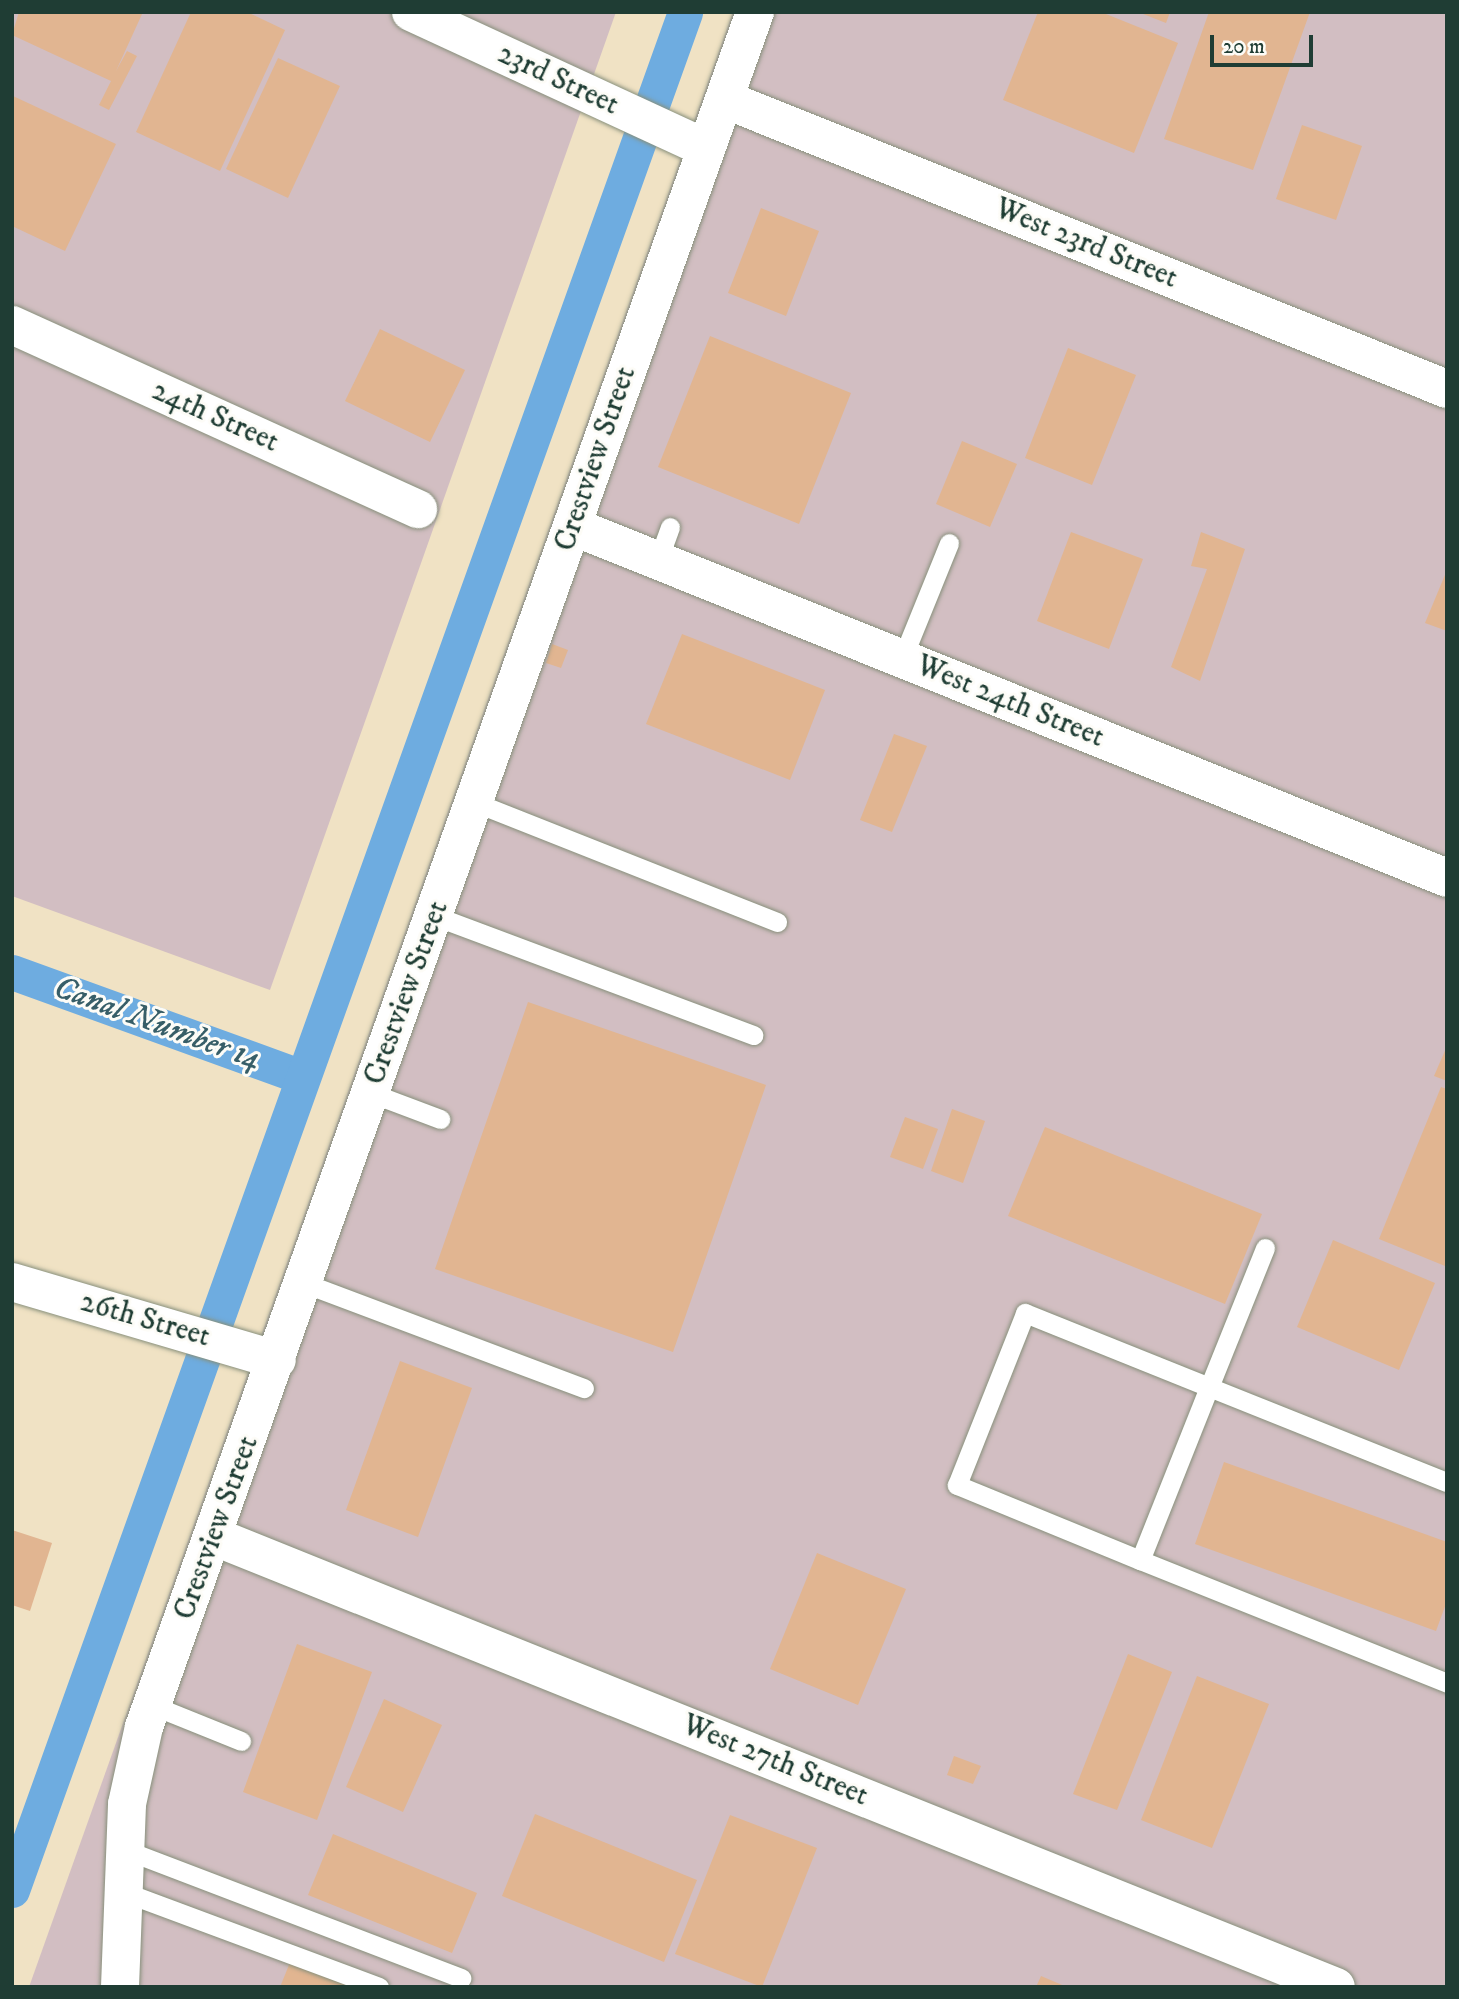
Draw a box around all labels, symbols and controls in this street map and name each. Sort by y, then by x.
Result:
scale bar [1214,21,1317,65]
text: 20 m [1223,34,1265,60]
street label: 23rd Street [492,36,624,124]
street label: West 23rd Street [989,191,1183,297]
street label: Crestview Street [548,362,644,556]
street label: 24th Street [146,373,284,461]
street label: West 24th Street [911,648,1109,756]
street label: Crestview Street [357,896,457,1090]
water label: Canal Number 14 [48,969,266,1079]
street label: 26th Street [76,1284,214,1356]
street label: Crestview Street [167,1431,267,1625]
street label: West 27th Street [677,1707,873,1815]

